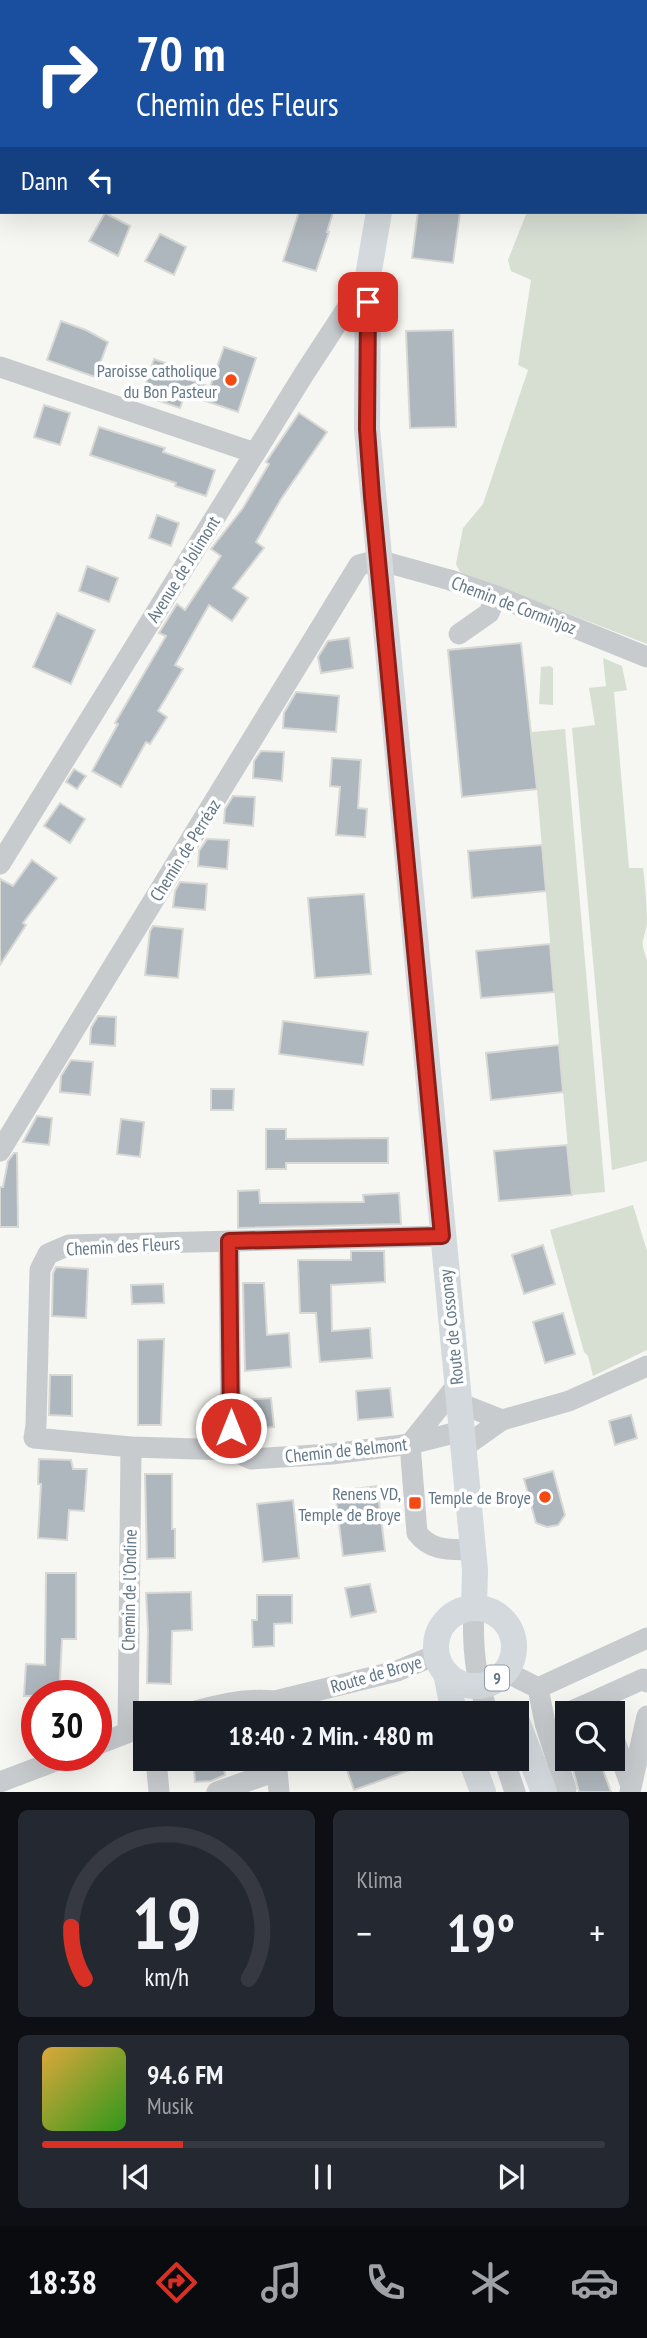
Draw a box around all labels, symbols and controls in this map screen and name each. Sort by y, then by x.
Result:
text: 70 m [136,21,225,85]
icon: right [21,28,112,119]
text: Chemin des Fleurs [136,83,339,125]
icon: left [82,161,120,199]
text: Dann [21,164,68,197]
pin [338,272,398,332]
icon: arrive [349,283,387,321]
place label: Paroisse catholique du Bon Pasteur [97,359,217,403]
marker: Paroisse catholique du Bon Pasteur [223,372,239,388]
street label: Avenue de Jolimont [141,512,225,626]
street label: Chemin de Corminjoz [448,571,580,639]
street label: Chemin de Perréaz [145,795,225,905]
street label: Chemin des Fleurs [65,1232,181,1260]
street label: Route de Cossonay [433,1268,468,1386]
position arrow [194,1391,268,1465]
street label: Chemin de Belmont [284,1432,408,1468]
place label: Renens VD, Temple de Broye [298,1482,401,1526]
place label: Temple de Broye [428,1486,531,1509]
marker: Temple de Broye [537,1489,553,1505]
marker: Renens VD, Temple de Broye [407,1495,423,1511]
street label: Chemin de l'Ondine [116,1529,142,1651]
street label: Route de Broye [328,1650,424,1698]
road number: 9 [485,1666,509,1690]
speed limit sign: 30 [21,1680,112,1771]
map controls [555,1701,625,1771]
button: search [555,1701,625,1771]
text: 18:40 · 2 Min. · 480 m [229,1719,433,1752]
text: Klima [357,1865,402,1894]
text: 19 [131,1876,201,1970]
text: 19° [446,1899,515,1966]
text: − [357,1908,372,1957]
text: + [589,1908,605,1957]
text: km/h [144,1961,188,1993]
text: 94.6 FM [147,2058,223,2091]
text: Musik [147,2091,193,2120]
icon: previous [117,2158,155,2196]
icon: pause [304,2158,342,2196]
icon: next [492,2158,530,2196]
icon: directions [152,2258,201,2307]
icon: music [257,2258,306,2307]
icon: phone [361,2258,410,2307]
icon: climate [466,2258,515,2307]
icon: car [570,2258,619,2307]
text: 18:38 [28,2261,97,2303]

